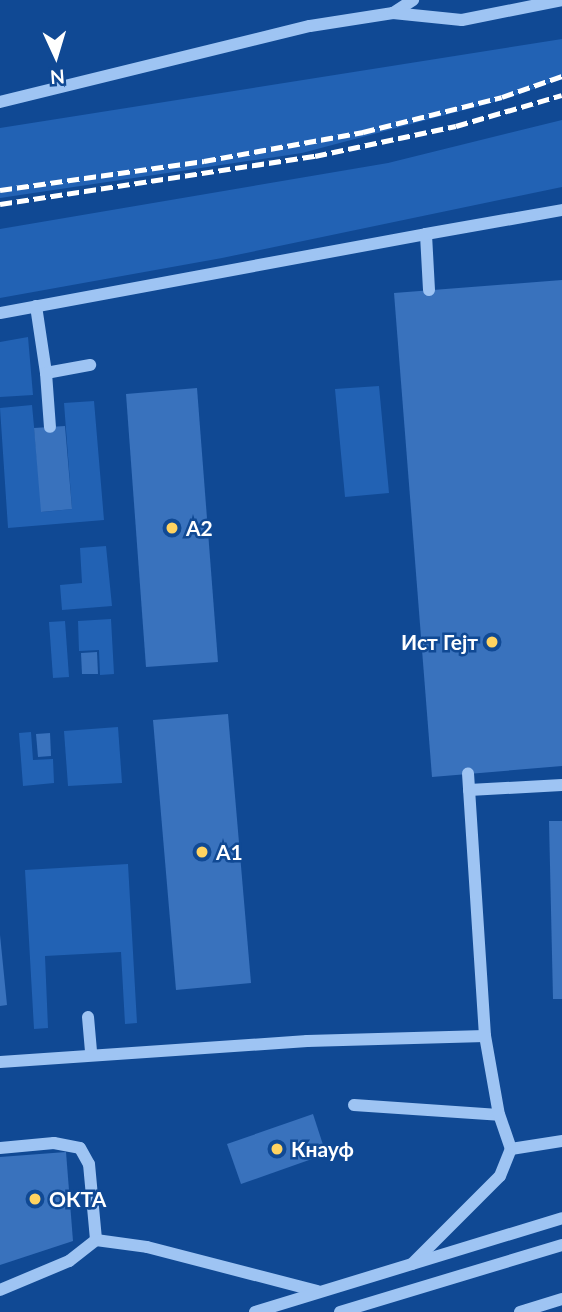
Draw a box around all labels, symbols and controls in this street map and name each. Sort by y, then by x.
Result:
north arrow [21,21,91,91]
text: N [49,65,66,89]
place label: А2 [186,515,213,541]
marker: А2 [164,520,180,536]
place label: Ист Гејт [401,629,478,655]
marker: Ист Гејт [484,634,500,650]
place label: А1 [216,839,243,865]
marker: А1 [194,844,210,860]
place label: Кнауф [291,1136,354,1162]
marker: Кнауф [269,1141,285,1157]
place label: ОКТА [49,1186,106,1212]
marker: ОКТА [27,1191,43,1207]

